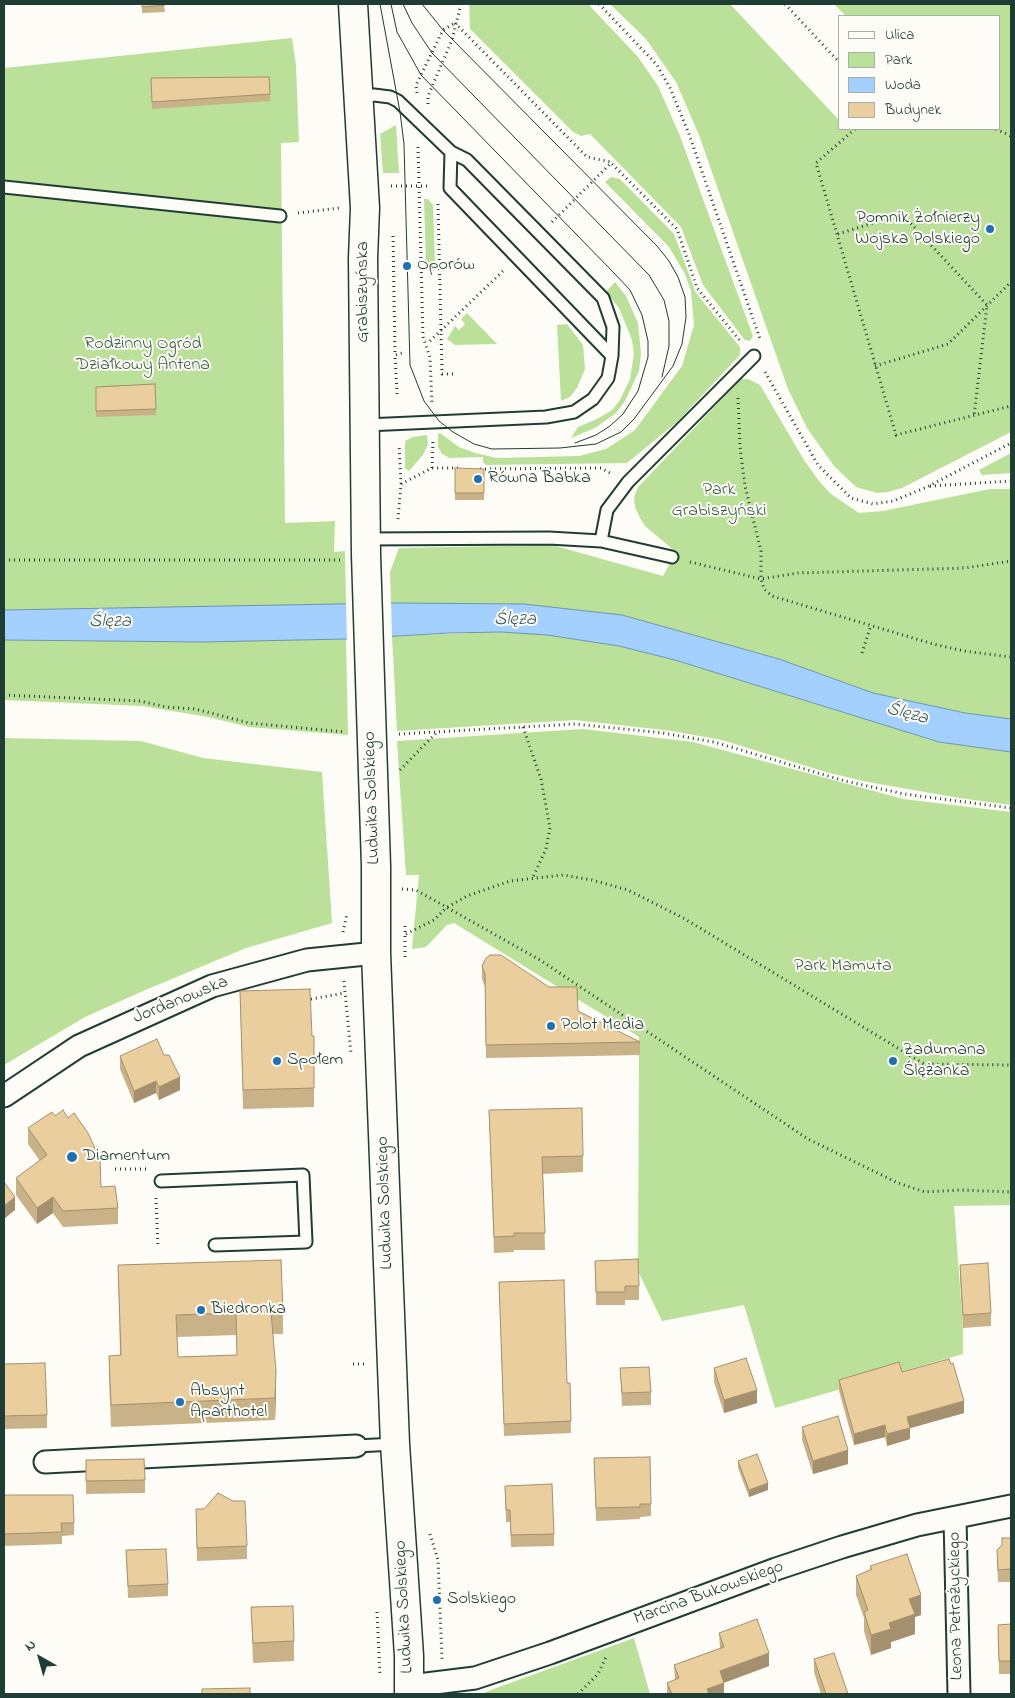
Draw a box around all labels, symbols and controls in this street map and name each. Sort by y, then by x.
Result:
legend [838,15,1000,130]
text: Ulica [885,24,914,46]
text: Park [885,49,912,71]
text: Woda [885,74,921,96]
text: Budynek [885,99,941,121]
place label: Pomnik Żołnierzy Wojska Polskiego [855,208,980,250]
marker: Pomnik Żołnierzy Wojska Polskiego [984,223,996,235]
street label: Grabiszyńska [353,241,375,343]
place label: Oporów [417,255,475,277]
marker: Oporów [401,260,413,272]
park label: Rodzinny Ogród Działkowy Antena [76,334,210,376]
place label: Równa Babka [488,468,591,490]
marker: Równa Babka [472,473,484,485]
park label: Park Grabiszyński [671,480,767,522]
water label: Ślęza [494,610,536,632]
water label: Ślęza [89,612,131,634]
water label: Ślęza [884,699,930,731]
street label: Ludwika Solskiego [360,731,386,865]
park label: Park Mamuta [794,956,892,978]
street label: Jordanowska [130,972,232,1030]
place label: Polot Media [561,1015,644,1037]
marker: Polot Media [545,1020,557,1032]
place label: Zadumana Ślężanka [903,1040,986,1082]
place label: Społem [287,1050,343,1072]
marker: Społem [271,1055,283,1067]
marker: Zadumana Ślężanka [887,1055,899,1067]
street label: Ludwika Solskiego [373,1136,399,1270]
place label: Diamentum [83,1146,170,1168]
marker: Diamentum [65,1150,79,1164]
place label: Biedronka [211,1299,286,1321]
marker: Biedronka [195,1304,207,1316]
place label: Absynt Aparthotel [190,1381,267,1424]
marker: Absynt Aparthotel [174,1396,186,1408]
street label: Leona Petrażyckiego [945,1531,969,1681]
street label: Ludwika Solskiego [391,1540,419,1674]
street label: Marcina Bukowskiego [631,1557,787,1631]
place label: Solskiego [447,1589,516,1611]
marker: Solskiego [431,1594,443,1606]
north arrow [15,1633,65,1683]
text: N [20,1635,41,1657]

